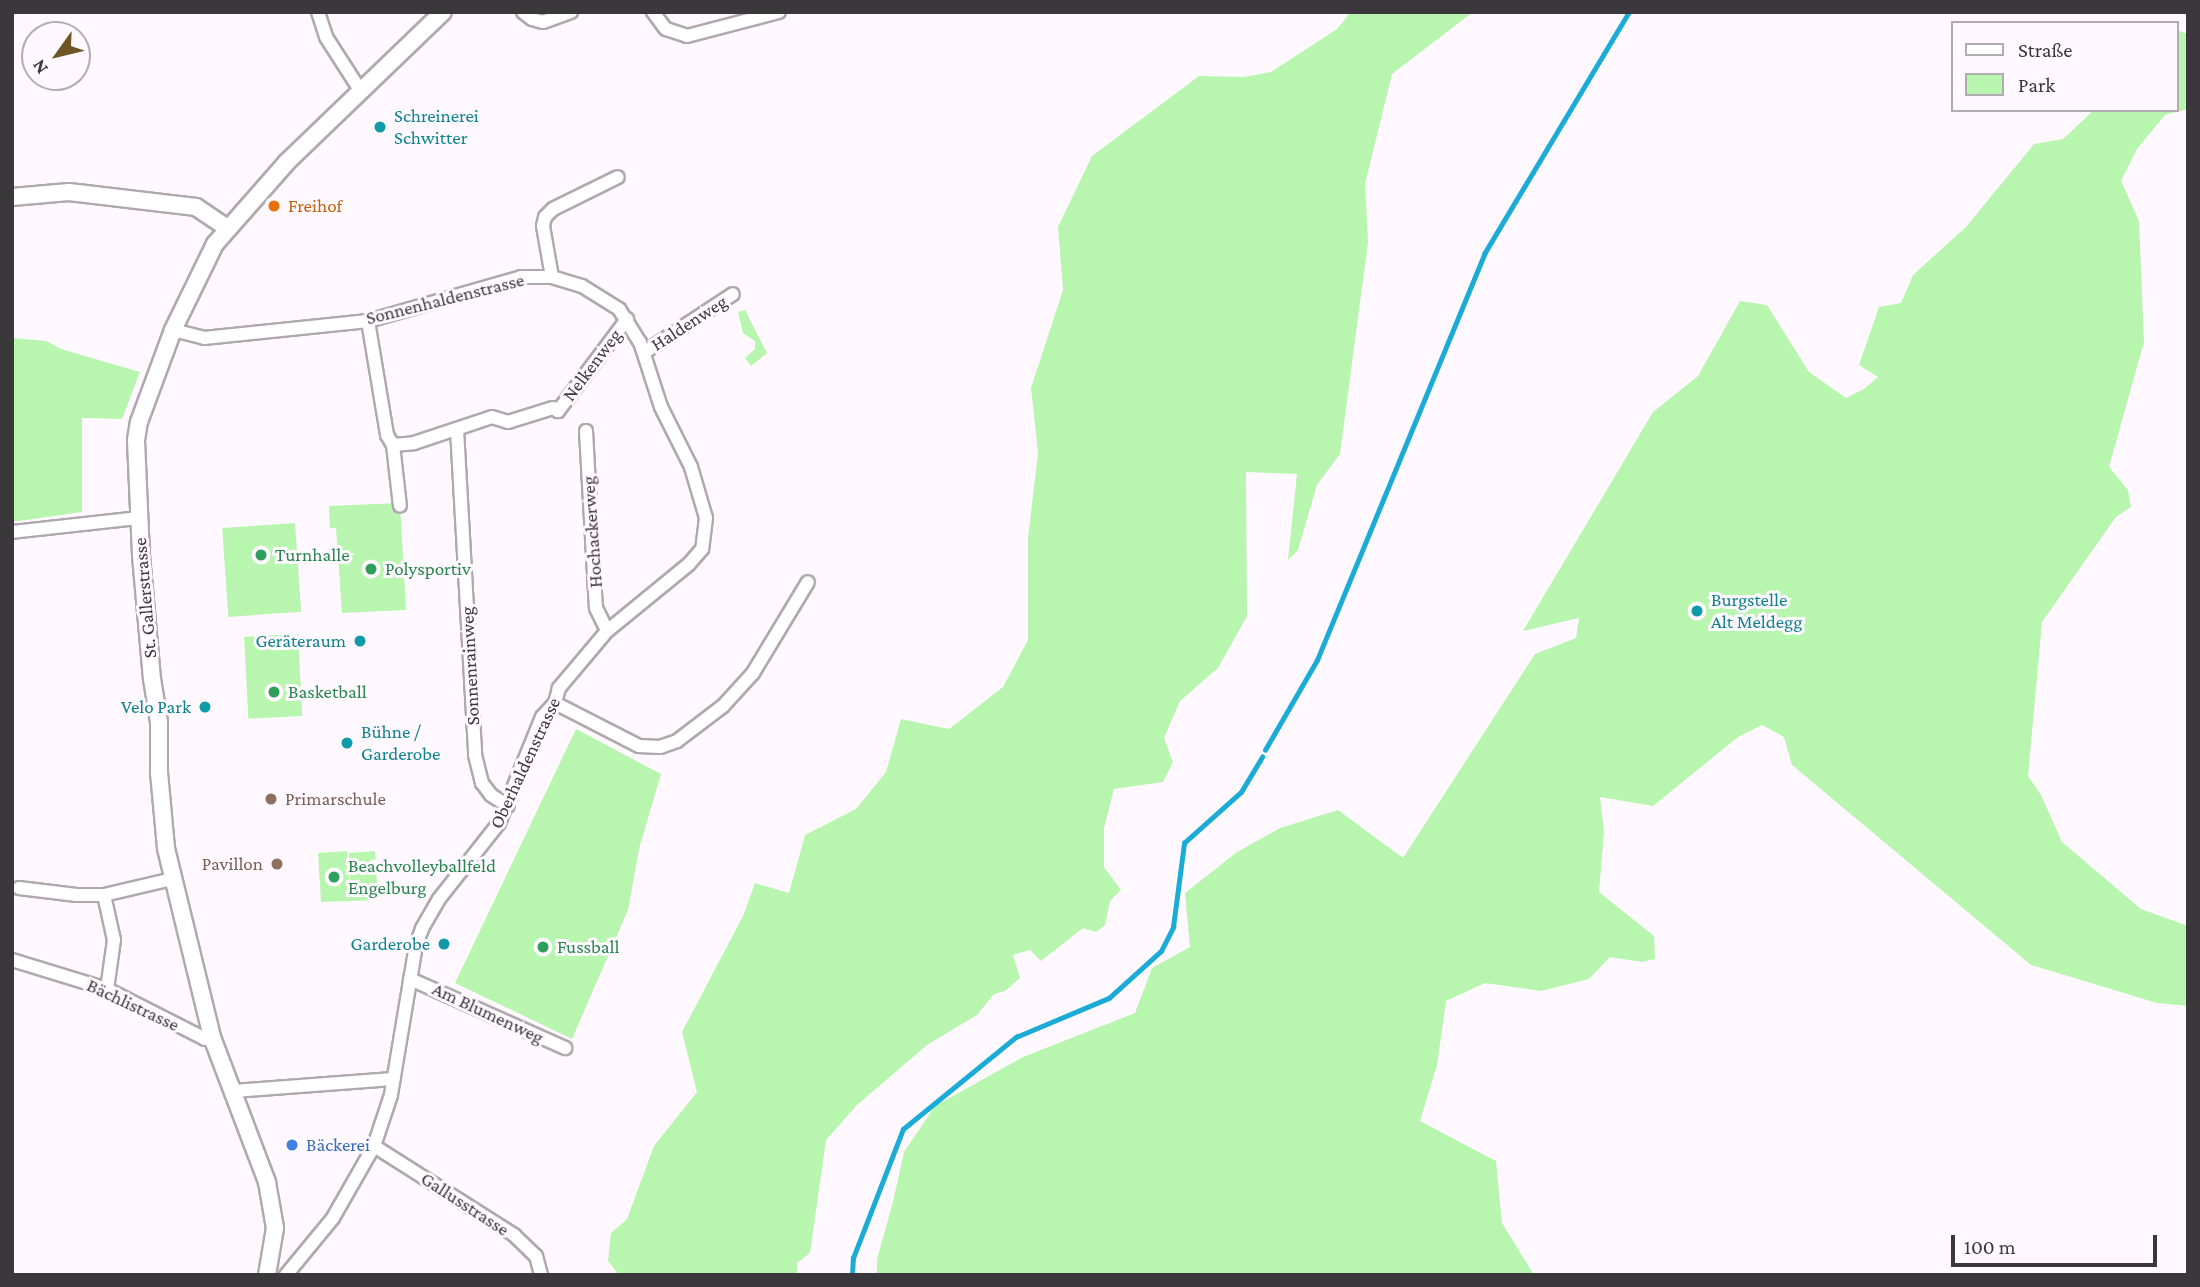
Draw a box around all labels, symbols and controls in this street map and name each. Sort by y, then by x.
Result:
north arrow [21,21,91,91]
legend [1952,21,2179,112]
text: Straße [2018,38,2072,62]
text: N [28,56,52,78]
text: Park [2018,73,2055,97]
place label: Schreinerei Schwitter [394,105,479,149]
marker: Schreinerei Schwitter [372,119,388,135]
place label: Freihof [288,195,342,217]
marker: Freihof [266,198,282,214]
street label: Sonnenhaldenstrasse [364,268,526,330]
street label: Haldenweg [647,290,731,356]
street label: Nelkenweg [557,324,627,406]
street label: Hochackerweg [577,475,607,589]
street label: St. Gallerstrasse [128,537,162,659]
place label: Turnhalle [275,544,350,566]
marker: Turnhalle [253,547,269,563]
place label: Polysportiv [385,558,471,580]
marker: Polysportiv [363,561,379,577]
place label: Burgstelle Alt Meldegg [1711,589,1802,633]
marker: Burgstelle Alt Meldegg [1689,603,1705,619]
street label: Sonnenrainweg [456,606,484,726]
place label: Geräteraum [255,630,346,652]
marker: Geräteraum [352,633,368,649]
place label: Basketball [288,681,367,703]
marker: Basketball [266,684,282,700]
street label: Oberhaldenstrasse [485,694,565,832]
place label: Velo Park [121,696,191,718]
marker: Velo Park [197,699,213,715]
place label: Bühne / Garderobe [361,721,440,765]
marker: Bühne / Garderobe [339,735,355,751]
place label: Primarschule [285,788,386,810]
marker: Primarschule [263,791,279,807]
place label: Pavillon [202,853,263,875]
place label: Beachvolleyballfeld Engelburg [348,855,496,899]
marker: Pavillon [269,856,285,872]
marker: Beachvolleyballfeld Engelburg [326,869,342,885]
place label: Garderobe [351,933,430,955]
marker: Garderobe [436,936,452,952]
place label: Fussball [557,936,620,958]
marker: Fussball [535,939,551,955]
street label: Bächlistrasse [83,974,183,1036]
street label: Am Blumenweg [429,977,547,1049]
place label: Bäckerei [306,1134,370,1156]
marker: Bäckerei [284,1137,300,1153]
street label: Gallusstrasse [417,1167,513,1241]
scale bar [1955,1220,2162,1264]
text: 100 m [1964,1235,2016,1259]

